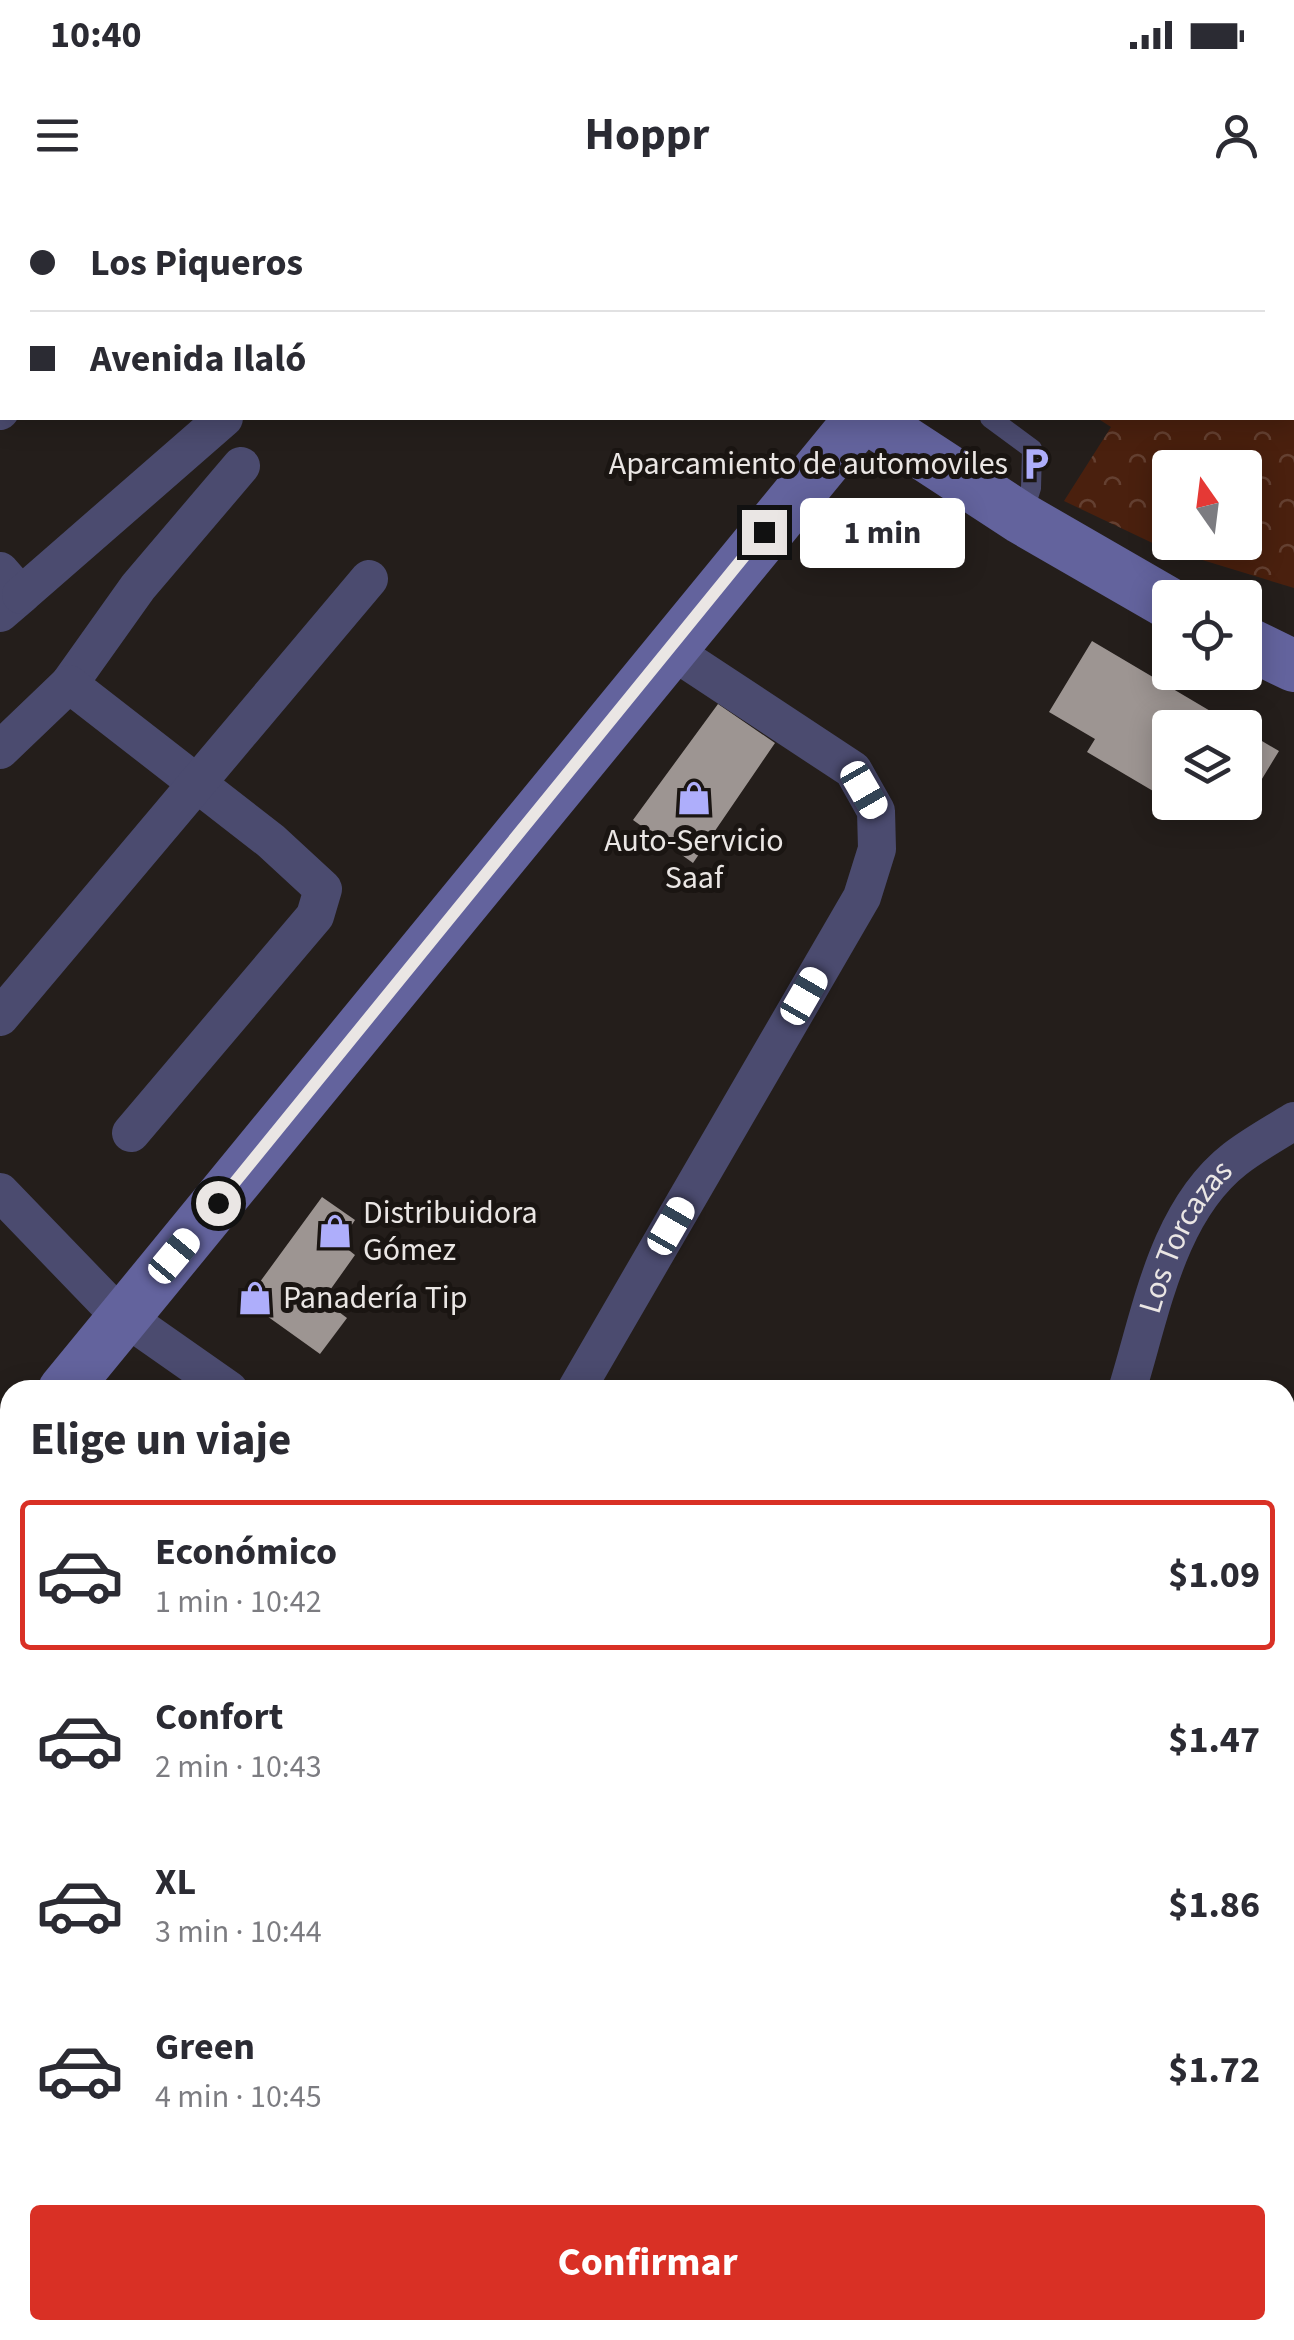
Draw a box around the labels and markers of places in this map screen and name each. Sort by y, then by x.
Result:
place label: Aparcamiento de automoviles [609,441,1008,487]
parking icon: Aparcamiento de automoviles [1017,445,1055,483]
shop icon: Auto-Servicio Saaf [675,779,713,817]
place label: Auto-Servicio Saaf [604,818,784,901]
place label: Distribuidora Gómez [363,1190,538,1273]
shop icon: Distribuidora Gómez [316,1212,354,1250]
place label: Panadería Tip [283,1275,467,1321]
shop icon: Panadería Tip [236,1279,274,1317]

